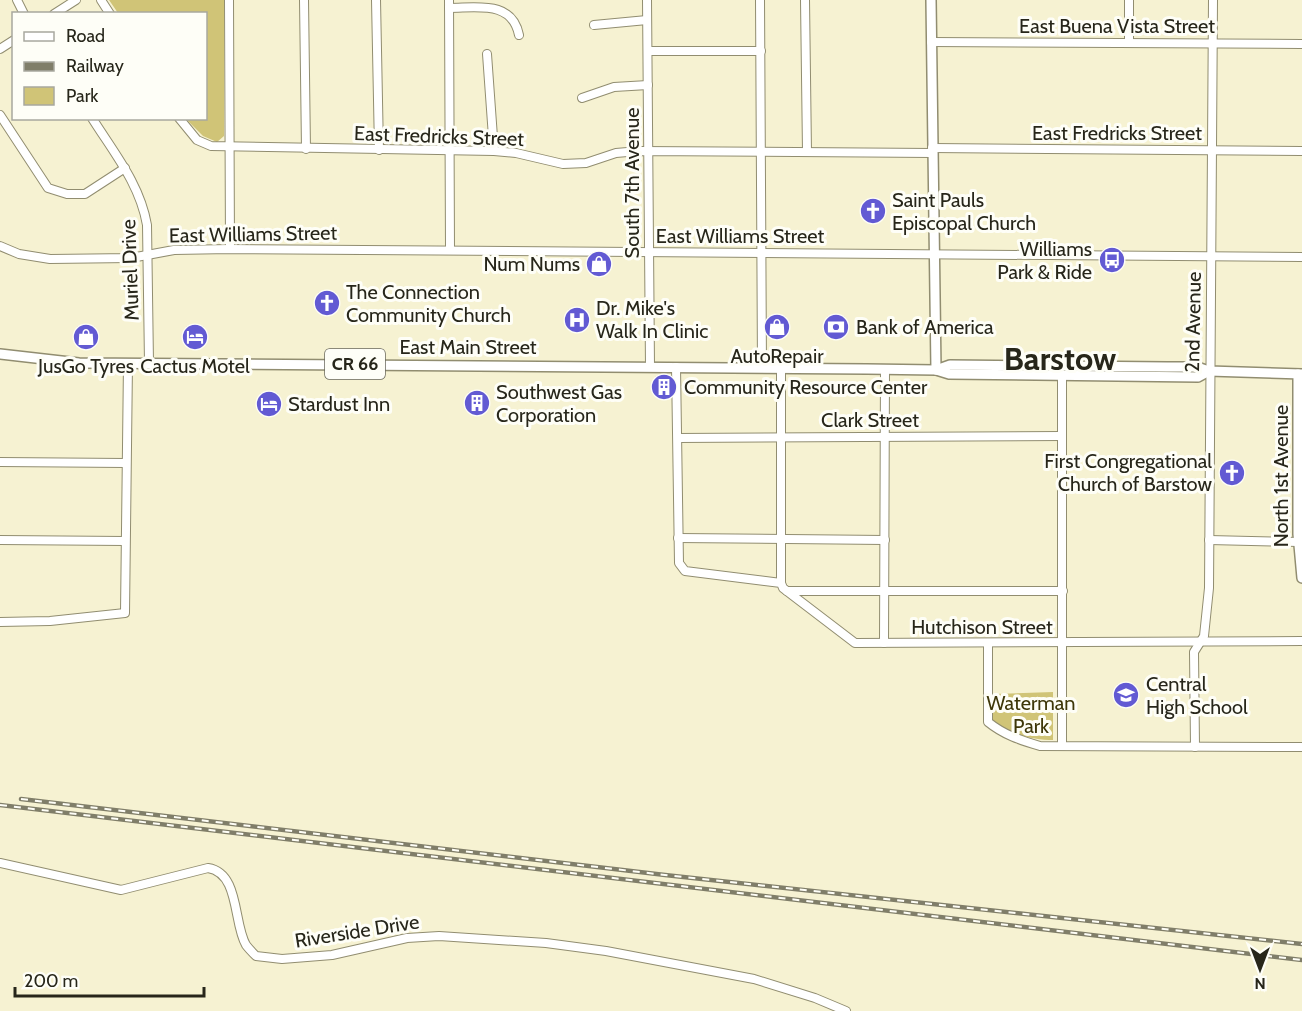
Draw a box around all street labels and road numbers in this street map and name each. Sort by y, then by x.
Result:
street label: East Buena Vista Street [1019,14,1215,38]
street label: South 7th Avenue [620,108,644,258]
street label: East Fredricks Street [354,121,525,151]
street label: East Fredricks Street [1032,121,1202,145]
street label: Muriel Drive [116,219,144,321]
street label: East Williams Street [169,221,338,247]
street label: East Williams Street [656,224,824,248]
street label: 2nd Avenue [1180,271,1206,373]
street label: East Main Street [399,335,537,359]
road number: CR 66 [325,349,385,379]
street label: North 1st Avenue [1269,405,1293,547]
street label: Clark Street [821,408,919,432]
street label: Hutchison Street [911,615,1053,639]
street label: Riverside Drive [293,909,421,953]

